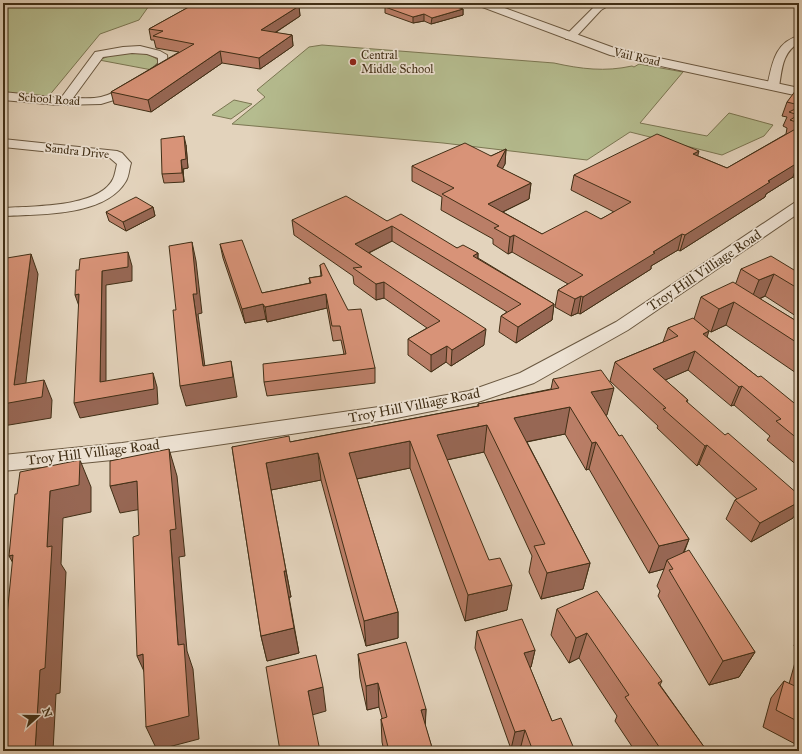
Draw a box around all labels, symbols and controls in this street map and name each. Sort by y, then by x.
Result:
street label: Vail Road [611,45,662,69]
place label: Central Middle School [361,48,434,76]
marker: Central Middle School [348,57,358,67]
street label: School Road [17,90,81,108]
street label: Sandra Drive [44,141,110,161]
street label: Troy Hill Villiage Road [644,226,764,315]
street label: Troy Hill Villiage Road [347,384,481,427]
street label: Troy Hill Villiage Road [26,436,160,469]
north arrow [18,696,58,736]
text: N [39,706,55,720]

